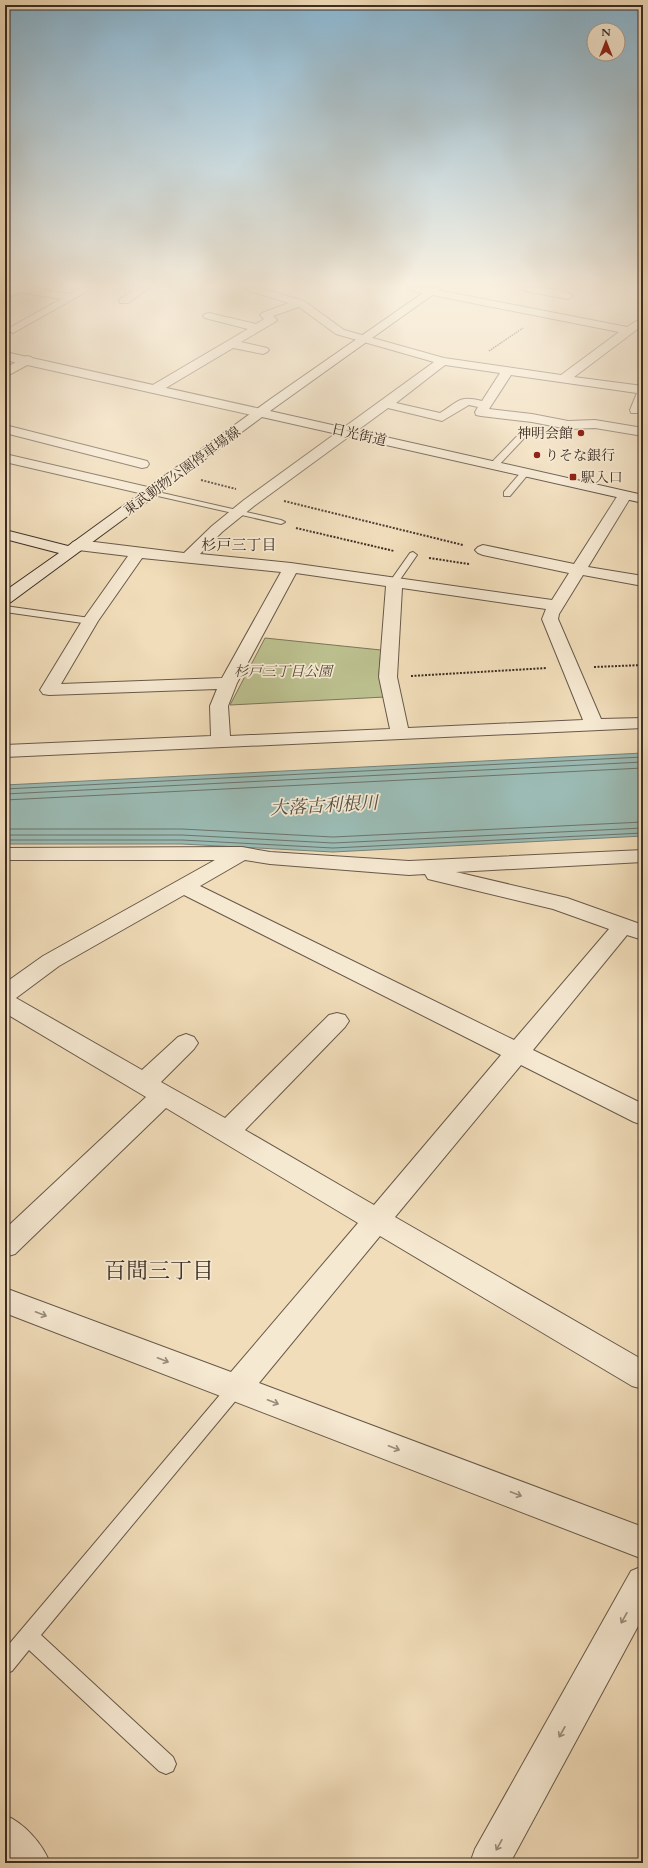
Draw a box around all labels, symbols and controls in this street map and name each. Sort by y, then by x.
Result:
north arrow [586,22,626,62]
text: N [601,25,611,40]
street label: 日光街道 [330,419,388,451]
street label: 東武動物公園停車場線 [120,422,244,520]
place label: 神明会館 [517,424,573,443]
marker: 神明会館 [576,428,586,438]
place label: りそな銀行 [545,446,615,465]
marker: りそな銀行 [532,450,542,460]
place label: 駅入口 [581,468,623,487]
marker: 駅入口 [568,472,578,482]
district label: 杉戸三丁目 [201,535,277,555]
park label: 杉戸三丁目公園 [234,662,334,681]
water label: 大落古利根川 [269,791,381,821]
district label: 百間三丁目 [104,1256,214,1286]
one-way arrow [35,1310,47,1318]
one-way arrow [156,1357,168,1365]
one-way arrow [266,1399,279,1406]
one-way arrow [388,1445,400,1453]
one-way arrow [509,1491,521,1499]
one-way arrow [620,1612,628,1624]
one-way arrow [557,1725,565,1737]
one-way arrow [495,1839,502,1851]

